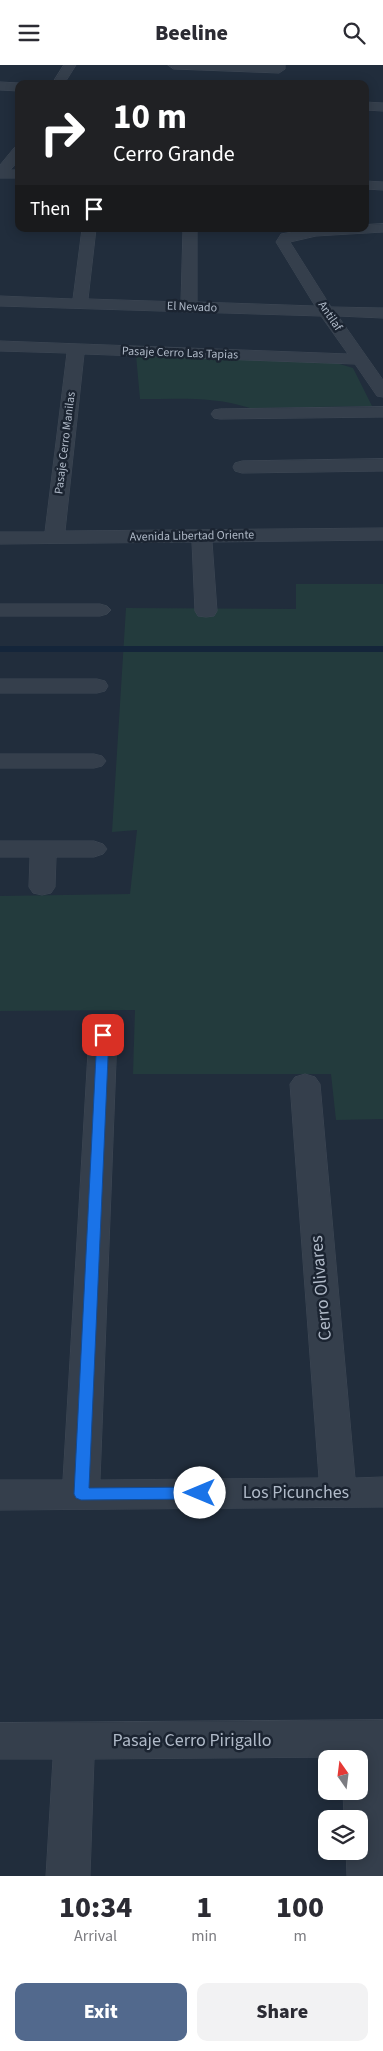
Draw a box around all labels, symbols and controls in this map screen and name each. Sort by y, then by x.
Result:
text: Beeline [155,17,228,49]
icon: menu [15,19,43,47]
icon: search [340,19,368,47]
text: 10 m [113,92,187,142]
icon: right [30,100,95,165]
text: Cerro Grande [113,138,235,170]
icon: arrive [80,195,108,223]
text: Then [30,196,70,223]
street label: El Nevado [167,298,217,316]
street label: Antilaf [314,298,346,335]
street label: Pasaje Cerro Las Tapias [122,342,238,364]
street label: Pasaje Cerro Manilas [50,391,80,495]
street label: Avenida Libertad Oriente [130,526,254,546]
pin [82,1014,124,1056]
icon: arrive [89,1021,117,1049]
street label: Cerro Olivares [304,1234,338,1342]
position arrow [173,1466,225,1518]
street label: Los Picunches [243,1480,349,1505]
street label: Pasaje Cerro Pirigallo [112,1728,272,1753]
north arrow [318,1750,368,1800]
map controls [318,1750,368,1860]
button: layers [318,1810,368,1860]
text: 10:34 [59,1886,132,1929]
text: 1 [196,1886,212,1929]
text: 100 [276,1886,324,1929]
text: Arrival [74,1925,117,1947]
text: min [191,1925,217,1947]
text: m [293,1925,307,1947]
button: Exit [15,1983,187,2041]
button: Share [197,1983,368,2041]

